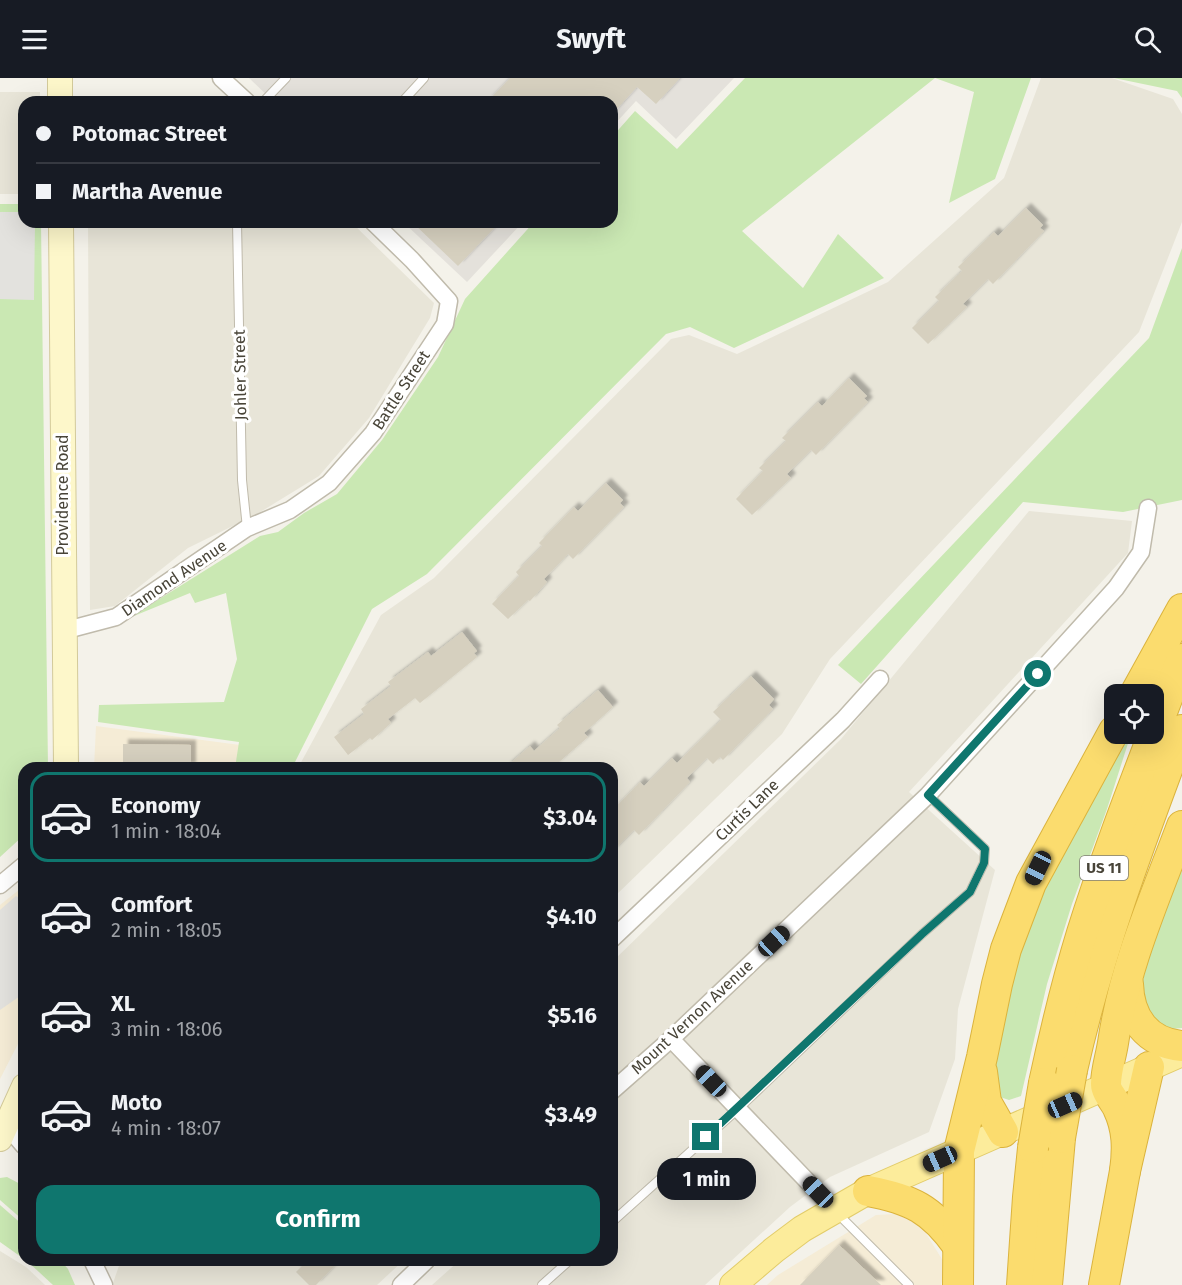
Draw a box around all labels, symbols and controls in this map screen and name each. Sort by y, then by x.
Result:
icon: menu [18,23,51,56]
text: Swyft [556,23,626,55]
icon: search [1131,23,1164,56]
text: Potomac Street [72,120,227,147]
text: Martha Avenue [72,178,222,205]
street label: Johler Street [230,329,250,421]
street label: Battle Street [368,347,434,433]
street label: Providence Road [53,434,72,556]
street label: Diamond Avenue [118,536,230,620]
route start [1024,660,1051,687]
map controls [1104,684,1164,744]
button: locate [1104,684,1164,744]
street label: Curtis Lane [711,775,783,845]
icon: car [39,790,93,844]
text: Economy [111,792,200,819]
text: $3.04 [543,804,597,831]
text: 1 min · 18:04 [111,819,221,843]
car [1022,848,1054,888]
road number: US 11 [1080,856,1128,880]
icon: car [39,889,93,943]
text: Comfort [111,891,192,918]
text: $4.10 [546,903,597,930]
text: 2 min · 18:05 [111,918,222,942]
car [755,922,793,960]
street label: Mount Vernon Avenue [627,956,757,1078]
icon: car [39,988,93,1042]
text: XL [111,990,135,1017]
text: $5.16 [547,1002,597,1029]
text: 3 min · 18:06 [111,1017,222,1041]
car [692,1062,730,1100]
icon: car [39,1087,93,1141]
text: Moto [111,1089,162,1116]
car [1045,1089,1085,1121]
text: $3.49 [544,1101,597,1128]
text: 4 min · 18:07 [111,1116,221,1140]
route end [692,1123,719,1150]
car [920,1143,960,1175]
callout: 1 min [656,1158,756,1200]
text: 1 min [682,1167,731,1191]
car [799,1173,837,1211]
button: Confirm [36,1185,600,1254]

